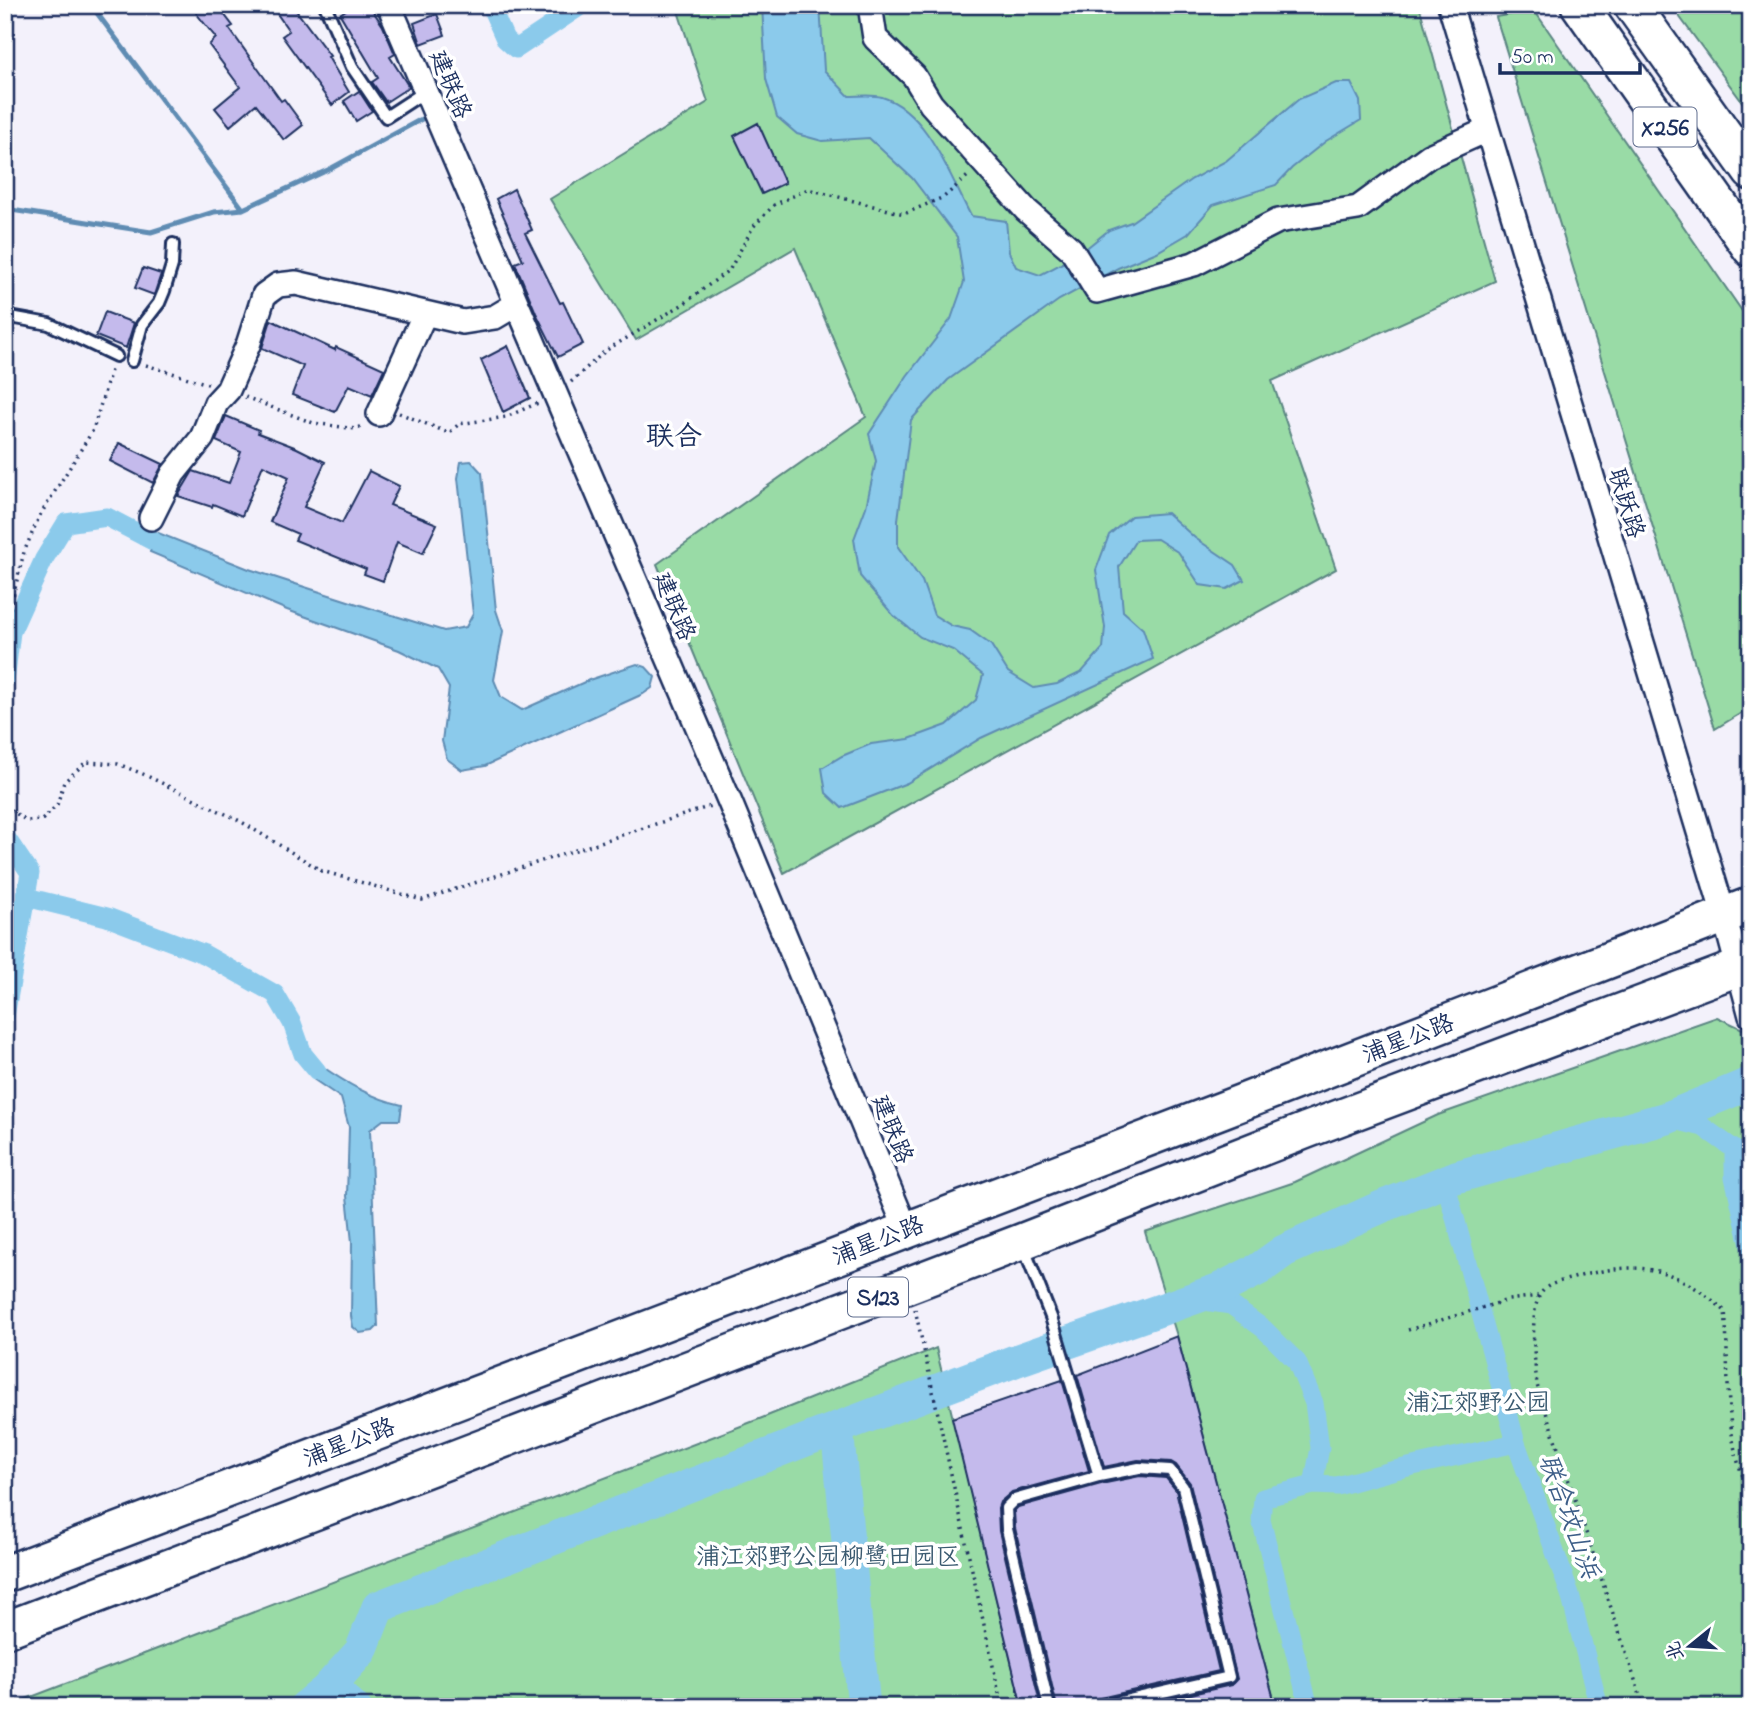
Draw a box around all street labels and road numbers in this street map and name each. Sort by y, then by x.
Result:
street label: 建联路 [419,45,479,125]
road number: X256 [1634,108,1696,146]
street label: 联跃路 [1597,464,1652,543]
street label: 建联路 [643,567,703,647]
street label: 浦星公路 [1358,1007,1460,1074]
street label: 建联路 [861,1090,920,1170]
street label: 浦星公路 [828,1209,930,1276]
road number: S123 [848,1278,908,1316]
street label: 浦星公路 [299,1411,401,1478]

